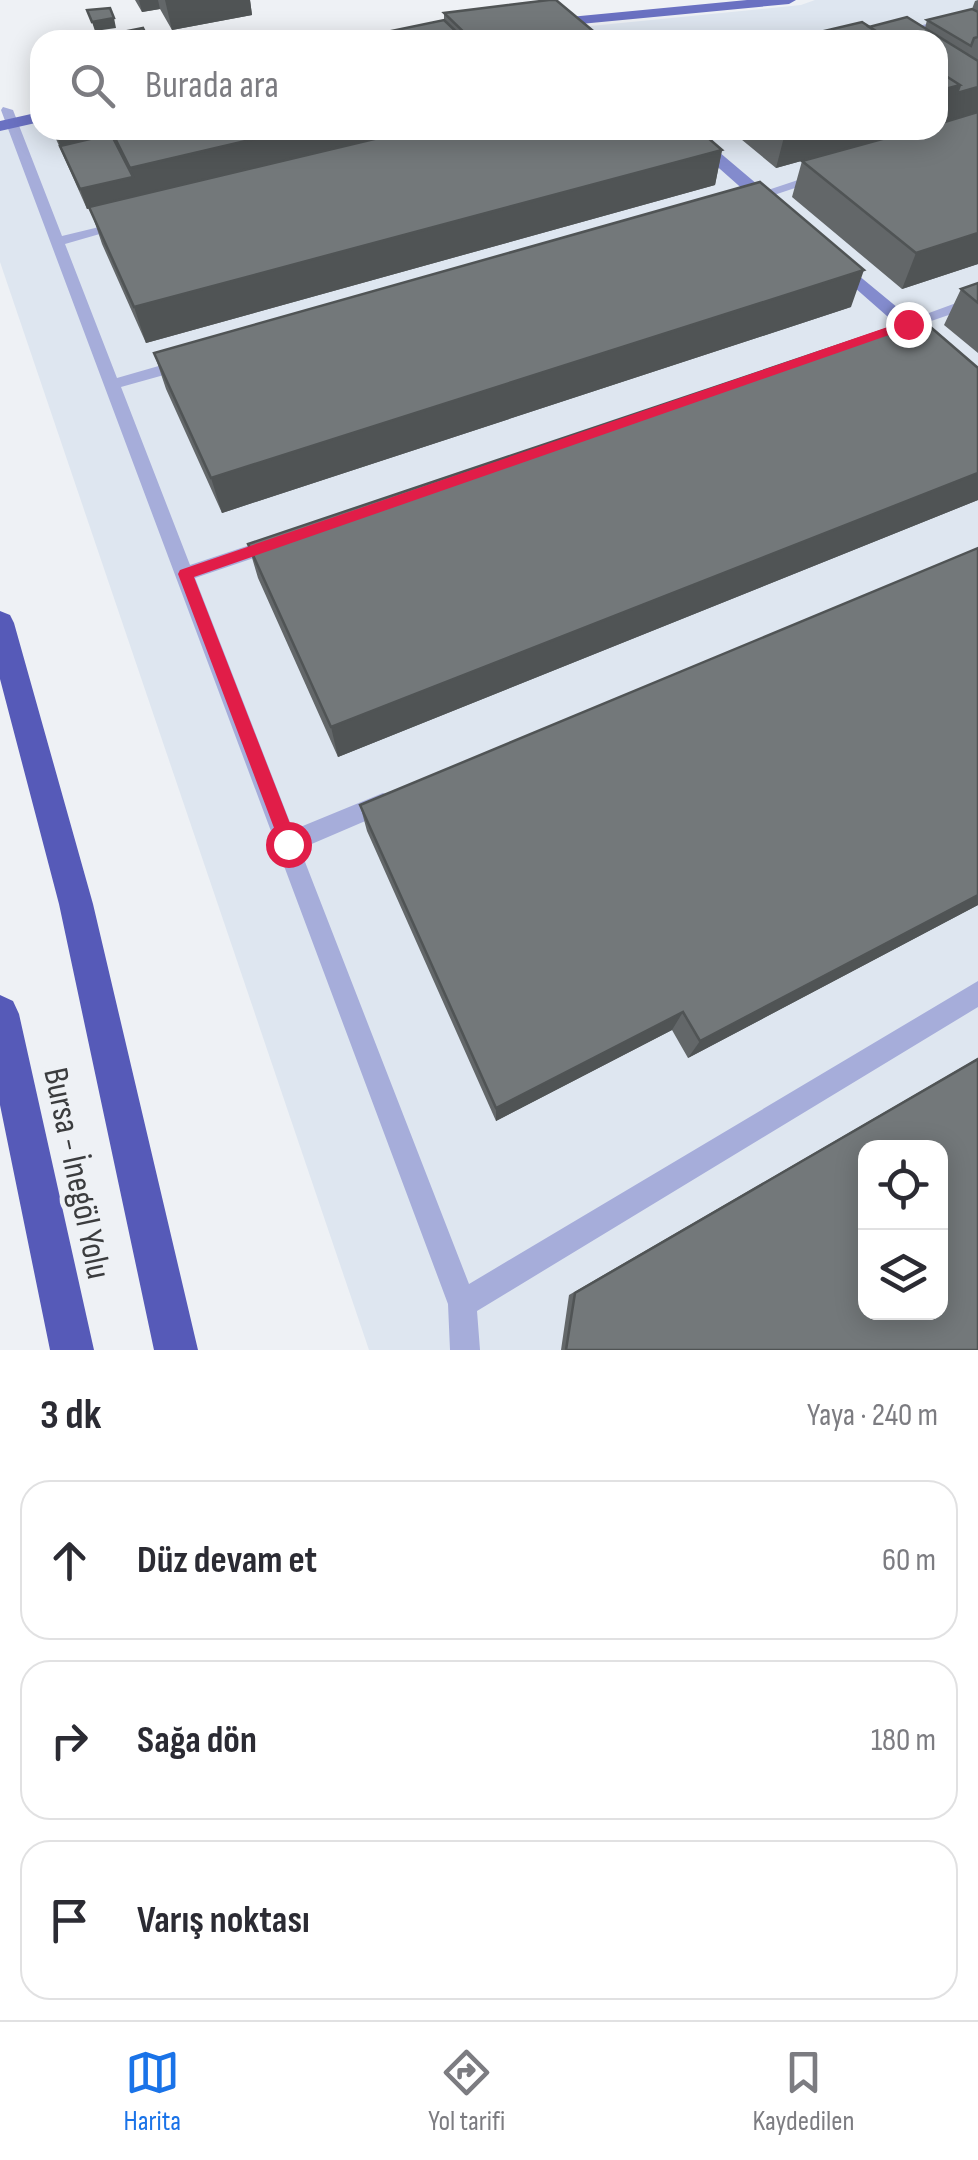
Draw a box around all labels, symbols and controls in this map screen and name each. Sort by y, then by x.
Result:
search box [30,30,948,140]
icon: search [65,58,120,113]
text: Burada ara [145,63,279,108]
route end [886,302,932,348]
route start [266,822,312,868]
street label: Bursa - İnegöl Yolu [33,1064,120,1283]
map controls [858,1140,948,1320]
button: locate [858,1140,948,1230]
button: layers [858,1230,948,1320]
text: 3 dk [40,1390,101,1441]
text: Yaya · 240 m [807,1396,938,1435]
icon: ahead [42,1533,97,1588]
text: Düz devam et [137,1538,317,1583]
text: 60 m [882,1541,936,1580]
icon: right [42,1713,97,1768]
text: Sağa dön [137,1718,257,1763]
text: 180 m [871,1721,936,1760]
icon: arrive [42,1893,97,1948]
text: Varış noktası [137,1898,310,1943]
tab: Harita [124,2045,181,2138]
tab: Yol tarifi [428,2045,505,2138]
tab: Kaydedilen [752,2045,854,2138]

